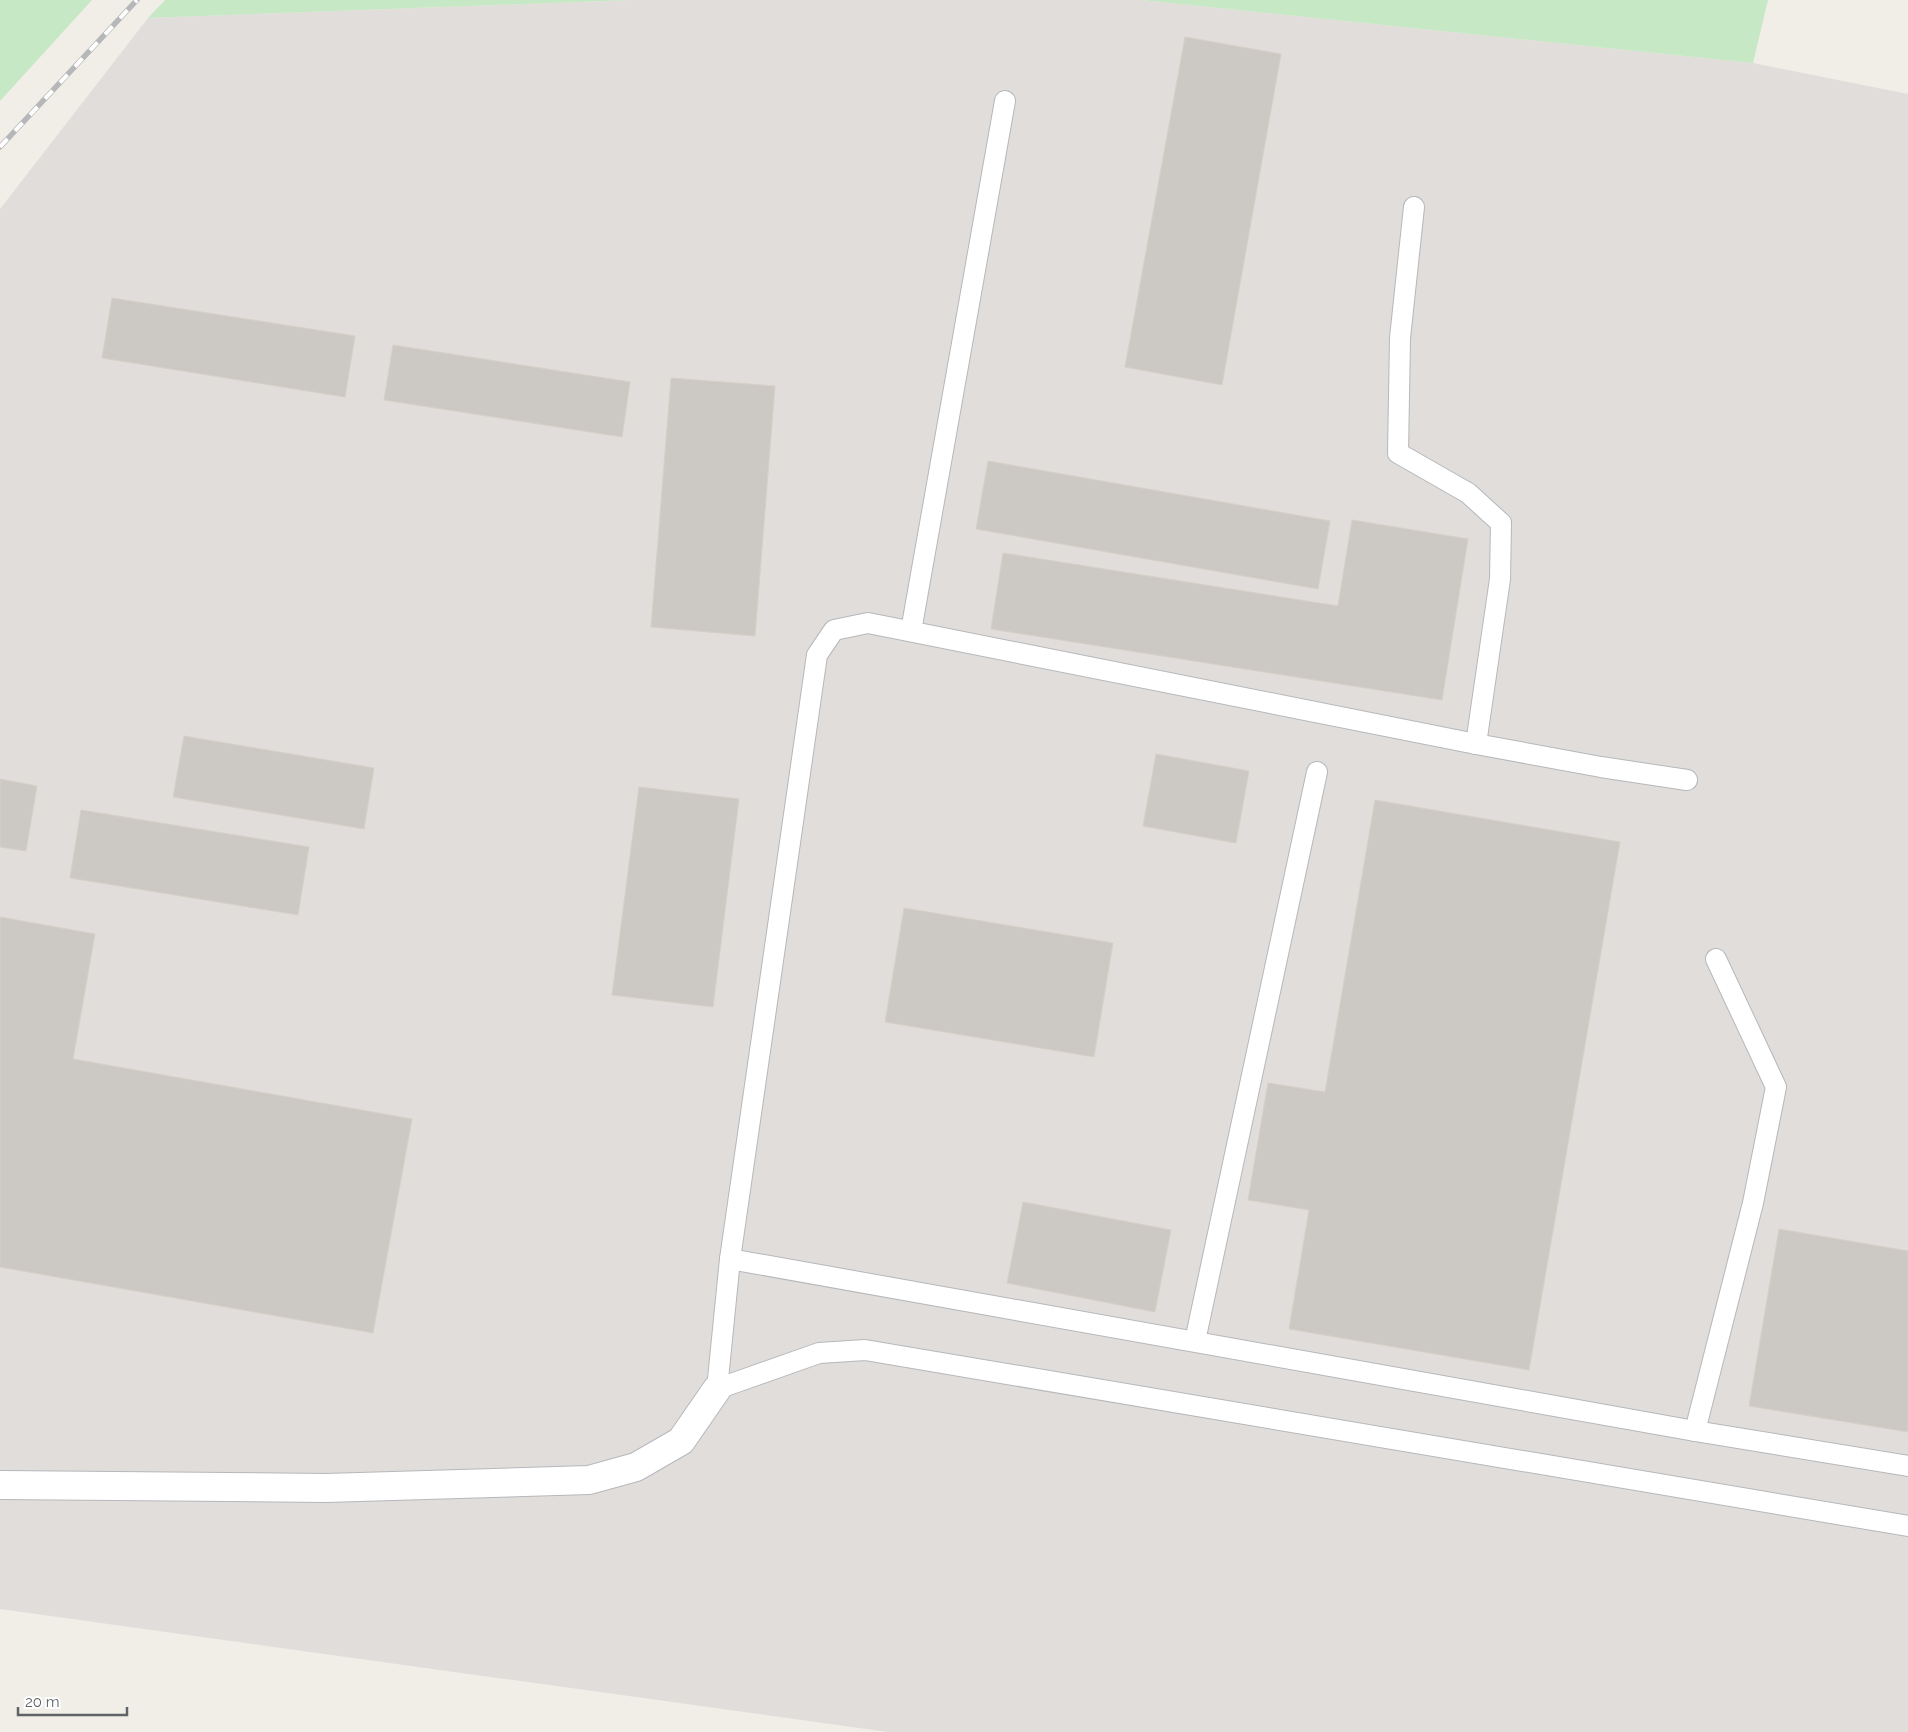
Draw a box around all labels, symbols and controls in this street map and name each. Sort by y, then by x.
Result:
scale bar [18,1684,126,1716]
text: 20 m [25,1693,60,1711]

